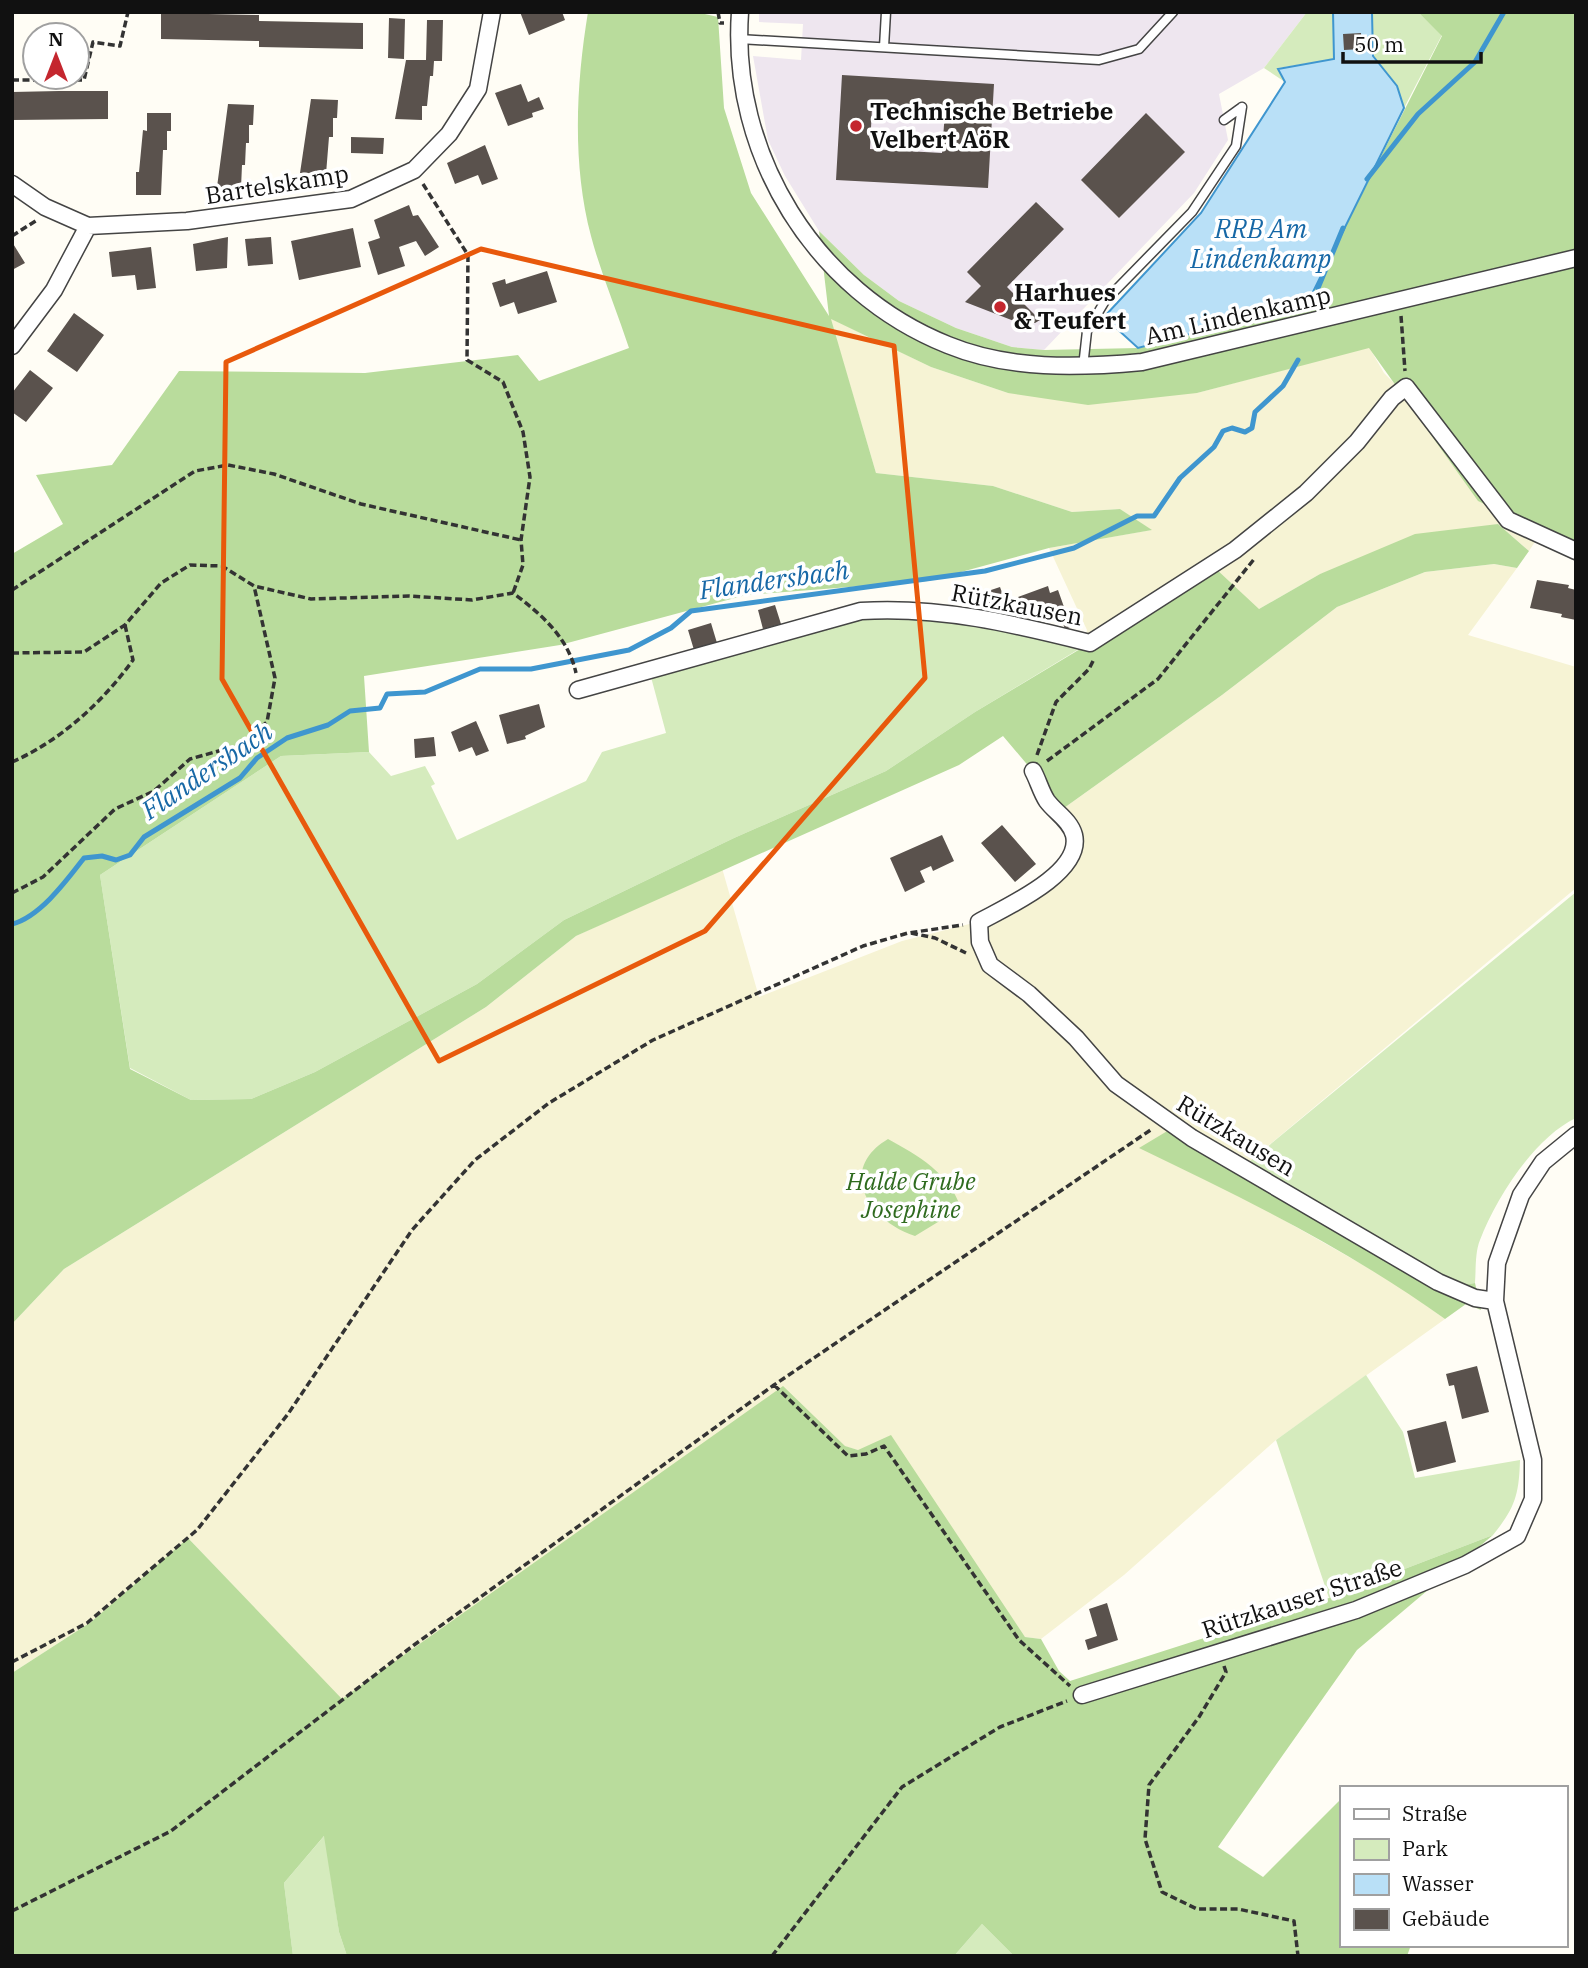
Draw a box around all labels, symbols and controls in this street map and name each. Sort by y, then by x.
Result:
north arrow [21,21,91,91]
scale bar [1343,21,1481,65]
text: N [48,27,64,51]
text: 50 m [1354,30,1404,58]
place label: Technische Betriebe Velbert AöR [870,95,1113,155]
marker: Technische Betriebe Velbert AöR [848,118,864,134]
street label: Bartelskamp [203,157,351,211]
water label: RRB Am Lindenkamp [1190,211,1331,275]
place label: Harhues & Teufert [1014,276,1126,336]
street label: Am Lindenkamp [1142,278,1334,352]
marker: Harhues & Teufert [992,299,1008,315]
water label: Flandersbach [696,552,851,606]
street label: Rützkausen [949,576,1086,632]
water label: Flandersbach [134,714,279,827]
street label: Rützkausen [1171,1087,1302,1183]
park label: Halde Grube Josephine [845,1165,976,1225]
street label: Rützkauser Straße [1197,1551,1406,1646]
legend [1340,1786,1567,1947]
text: Straße [1402,1799,1467,1827]
text: Park [1402,1834,1449,1862]
text: Wasser [1402,1869,1474,1897]
text: Gebäude [1402,1904,1490,1932]

